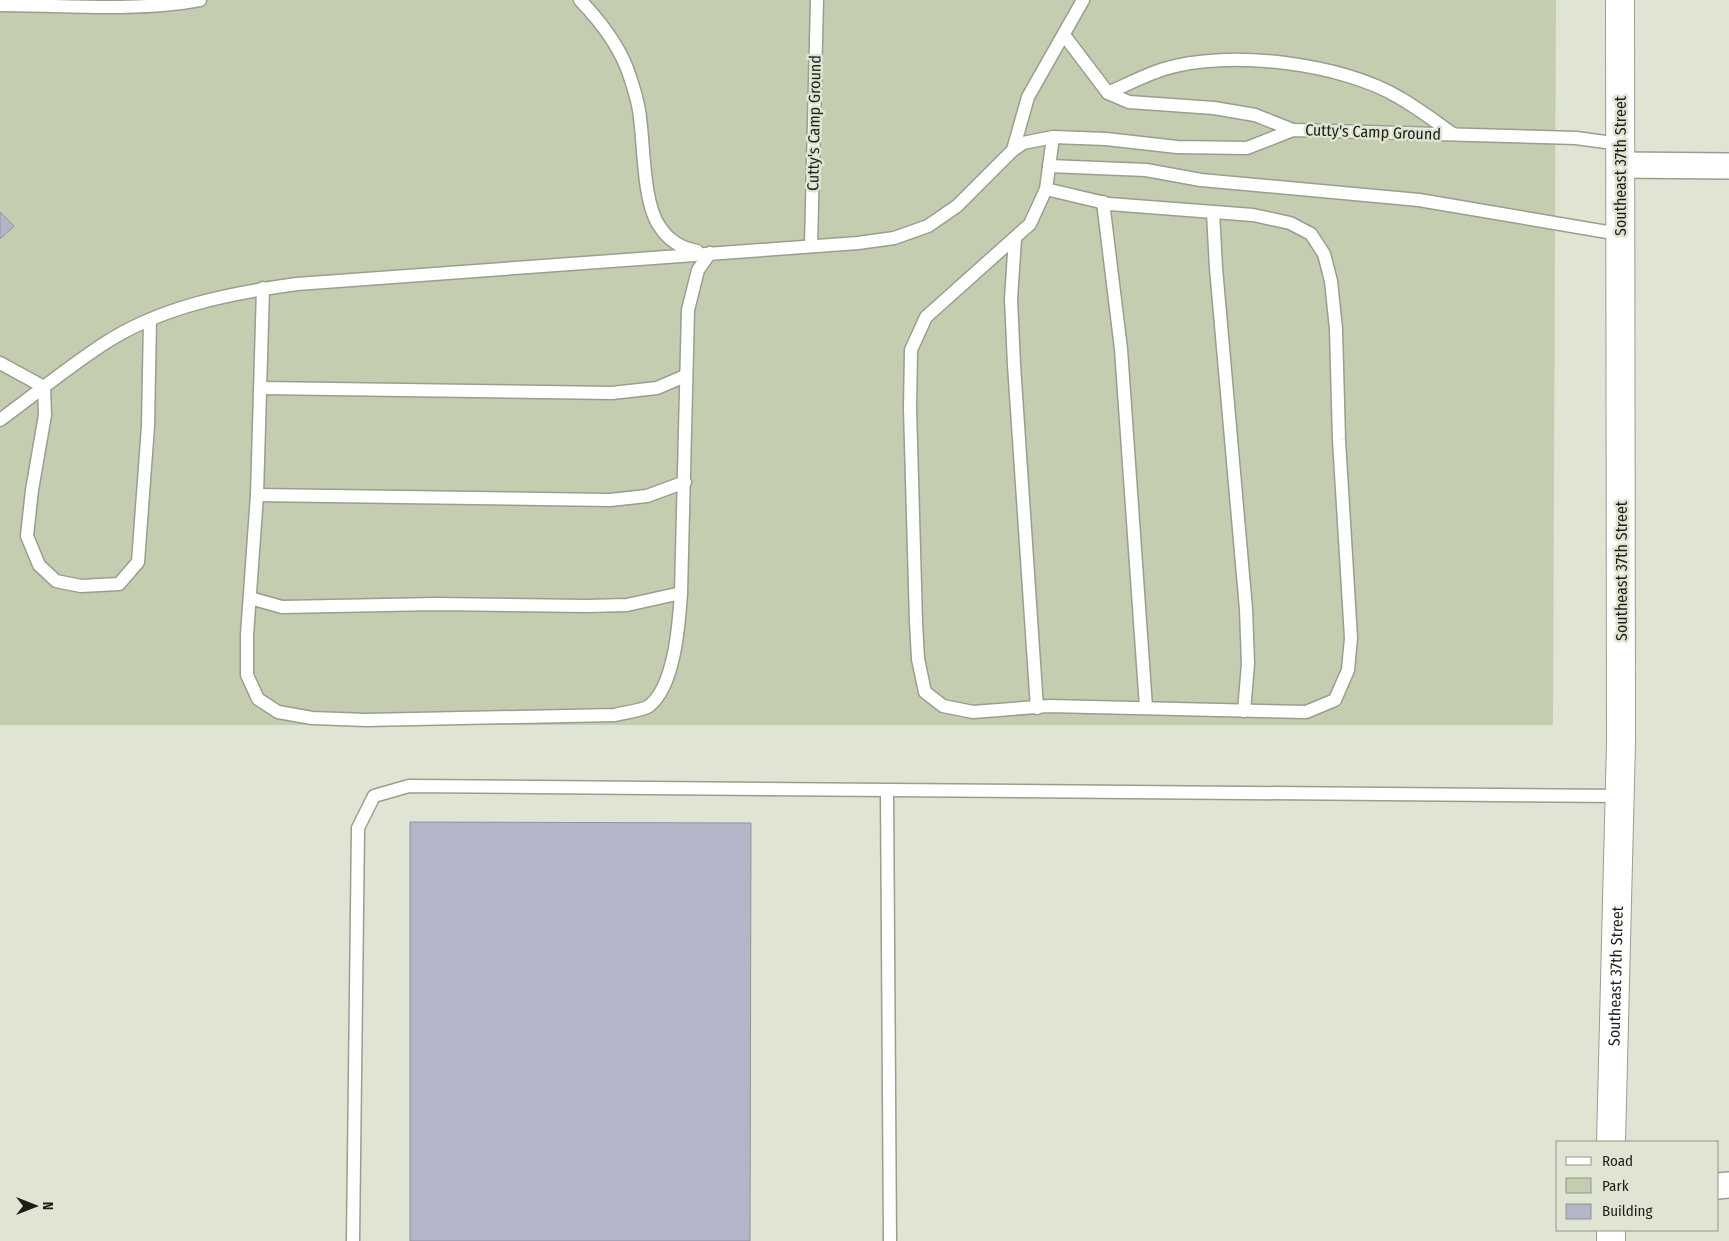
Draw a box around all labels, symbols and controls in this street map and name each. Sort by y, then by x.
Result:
street label: Cutty's Camp Ground [803,55,825,191]
street label: Southeast 37th Street [1611,95,1630,236]
street label: Cutty's Camp Ground [1305,120,1441,144]
street label: Southeast 37th Street [1612,500,1631,641]
street label: Southeast 37th Street [1604,905,1626,1046]
legend [1556,1141,1719,1231]
text: Road [1602,1152,1633,1170]
text: Park [1602,1177,1629,1195]
north arrow [10,1181,60,1231]
text: N [39,1202,56,1210]
text: Building [1602,1202,1653,1220]

